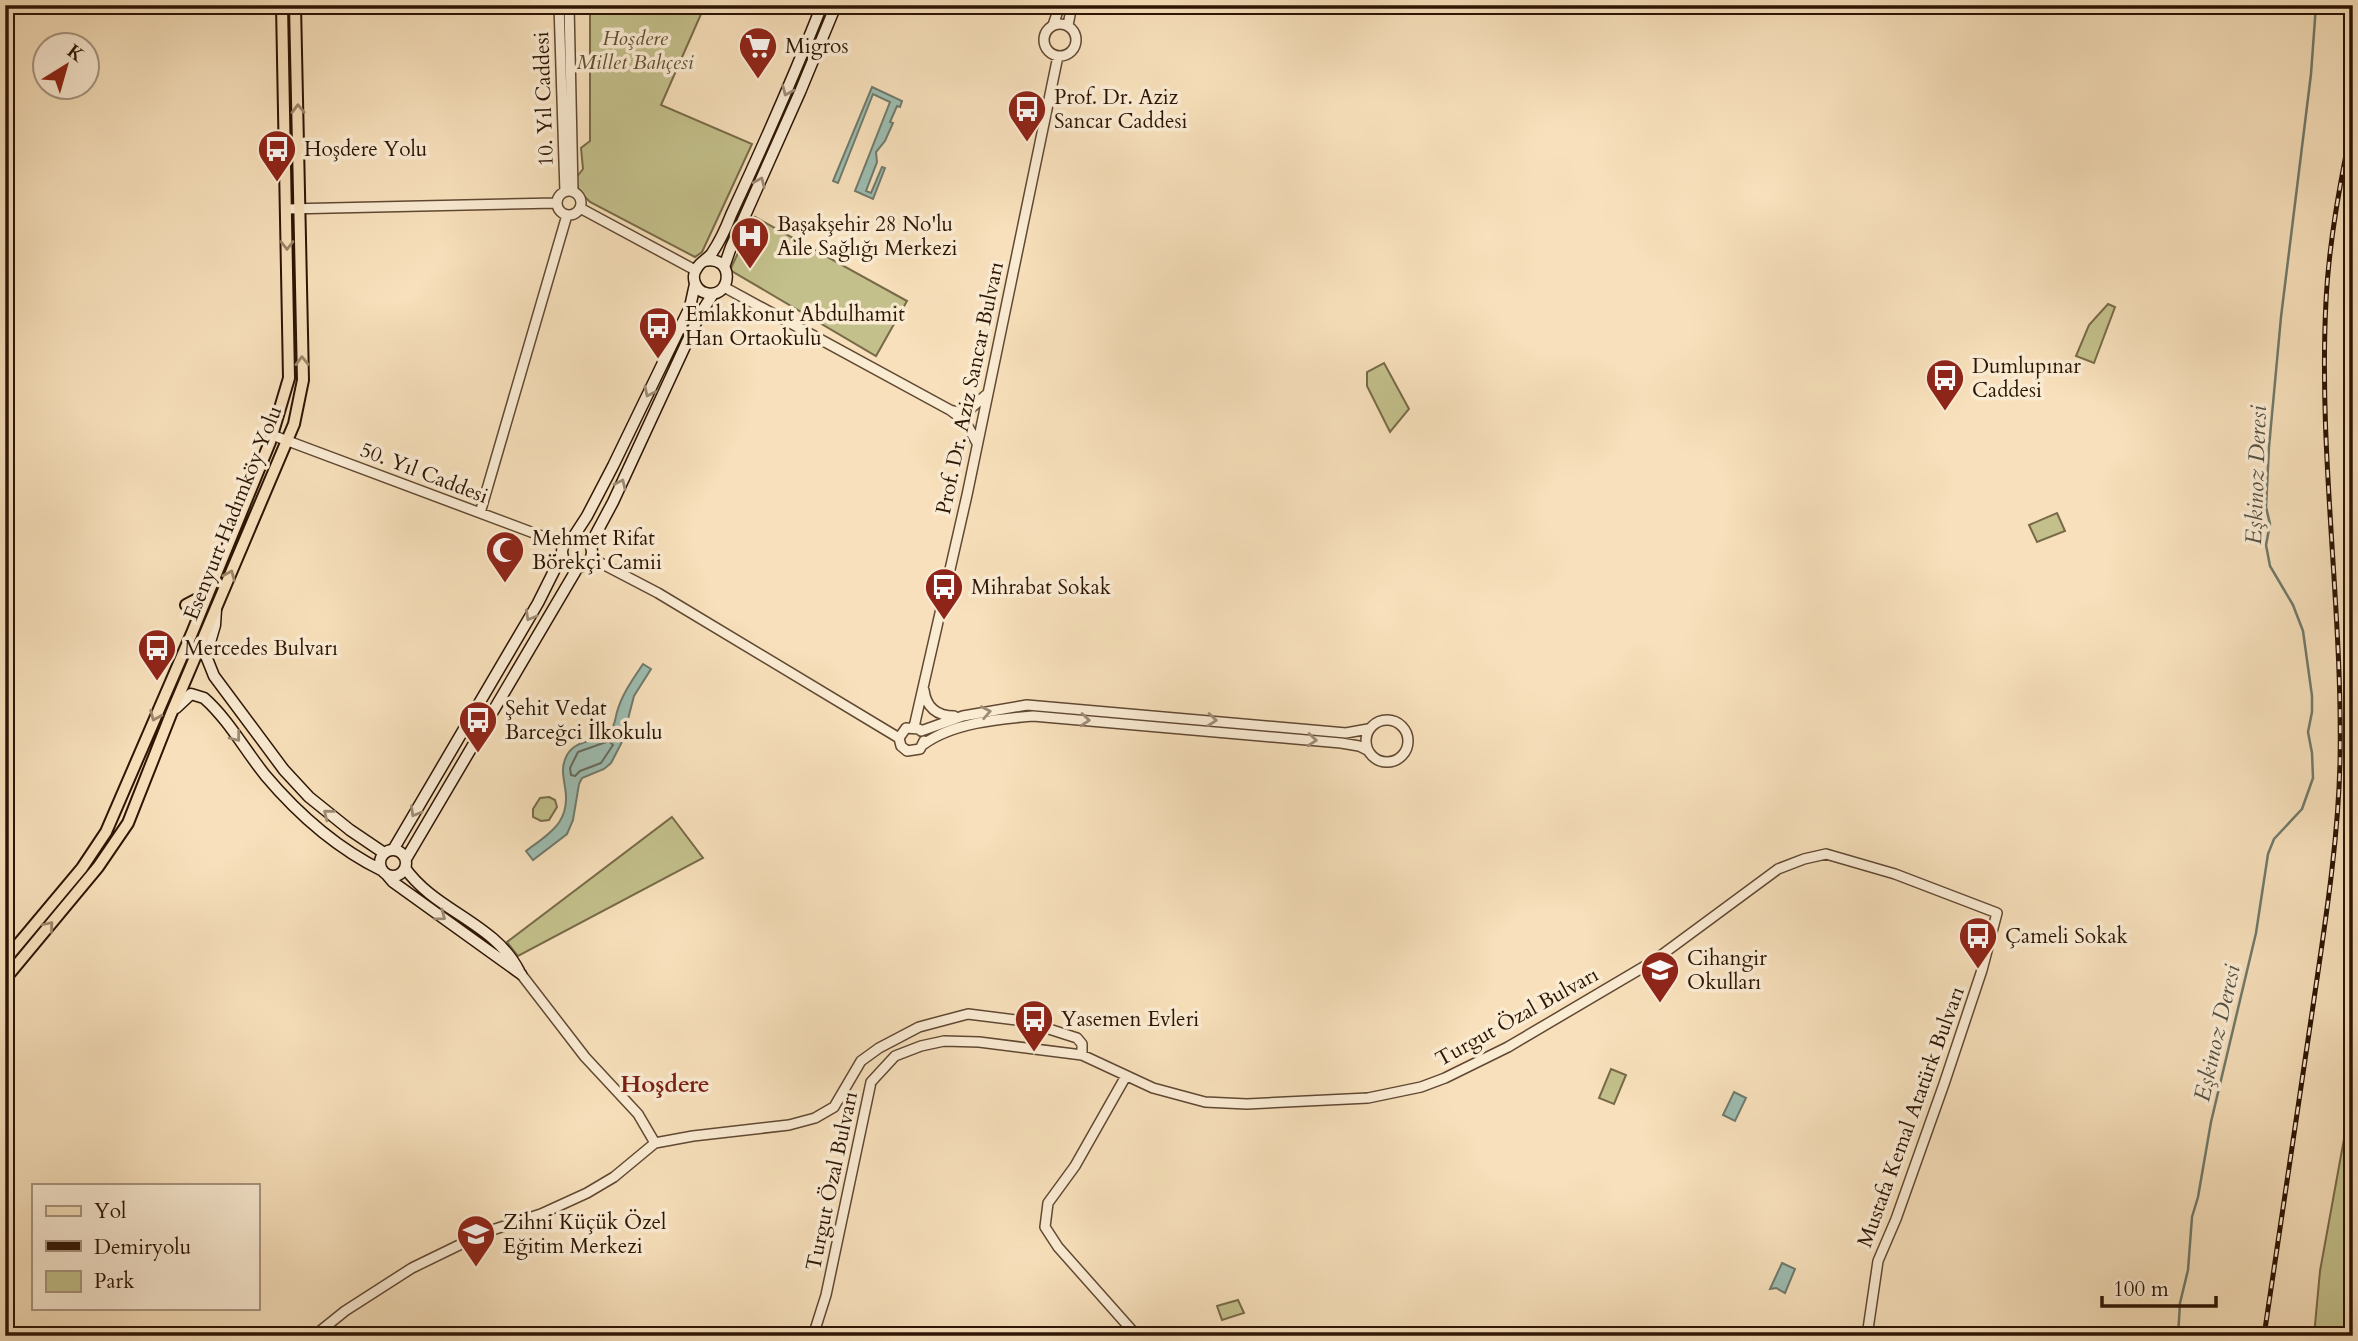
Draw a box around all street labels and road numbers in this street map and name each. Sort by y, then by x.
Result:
street label: 10. Yıl Caddesi [527,31,561,167]
street label: Prof. Dr. Aziz Sancar Bulvarı [929,259,1011,517]
street label: Esenyurt Hadımköy Yolu [177,402,289,624]
street label: 50. Yıl Caddesi [356,435,492,511]
street label: Turgut Özal Bulvarı [1430,960,1604,1074]
street label: Mustafa Kemal Atatürk Bulvarı [1850,982,1972,1252]
street label: Turgut Özal Bulvarı [799,1089,865,1273]

